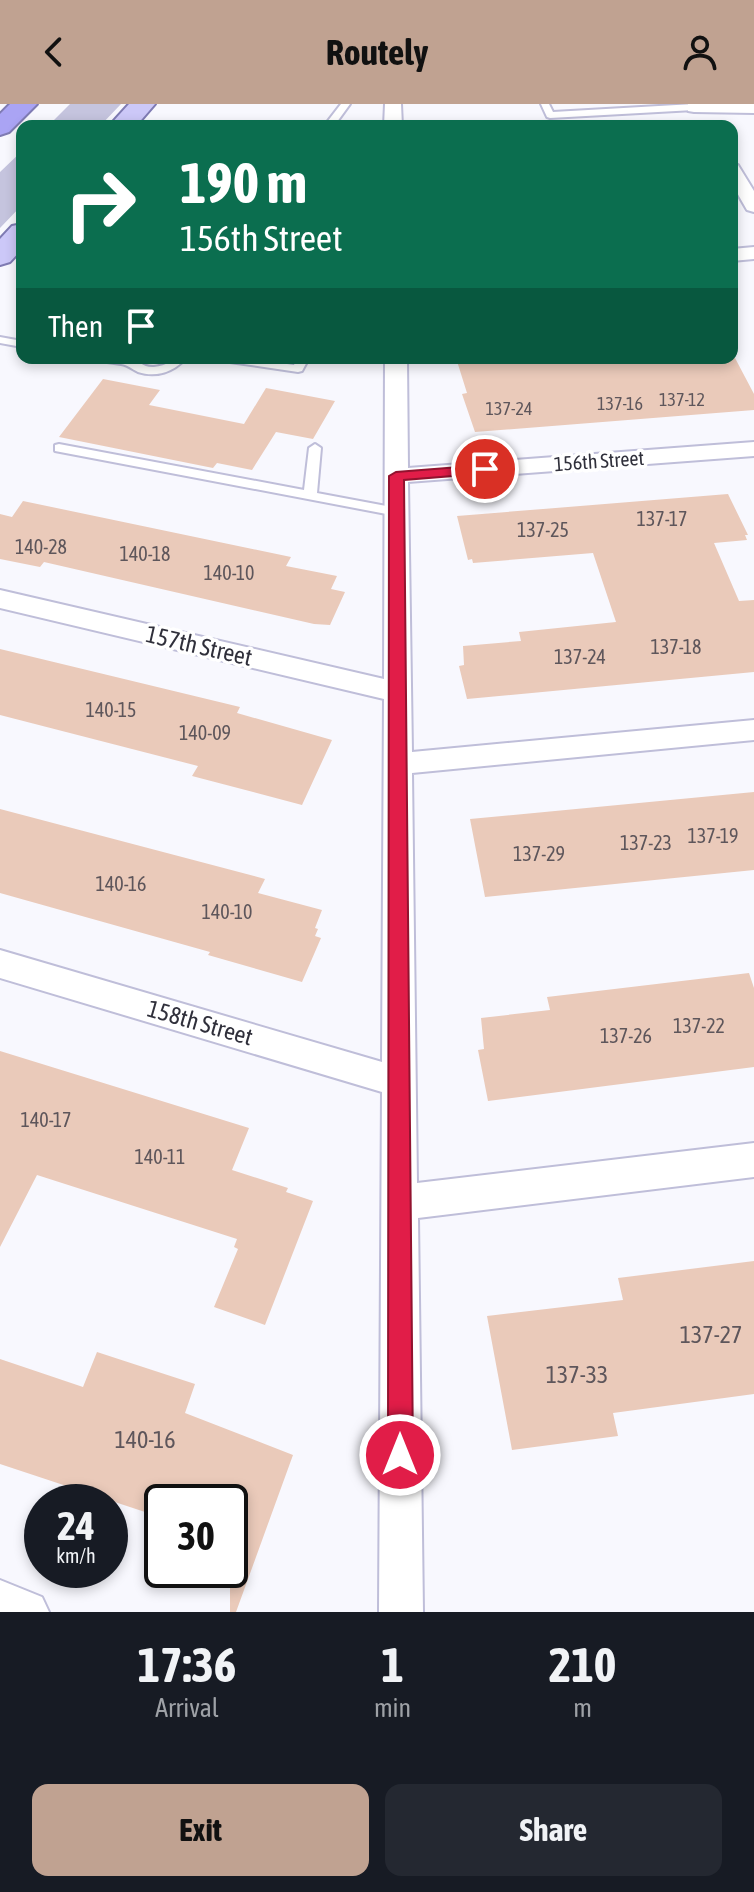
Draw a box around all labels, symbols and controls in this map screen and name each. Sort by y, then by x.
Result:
icon: back [32,30,76,74]
icon: person [678,30,722,74]
text: Routely [326,31,428,73]
text: 190 m [180,151,307,215]
icon: right [48,152,152,256]
text: 156th Street [180,217,343,259]
icon: arrive [119,304,163,348]
text: Then [48,309,103,343]
house number: 137-12 [659,389,705,410]
house number: 137-16 [597,393,643,414]
house number: 137-24 [486,398,532,419]
pin [451,435,519,503]
street label: 156th Street [553,446,645,475]
icon: arrive [463,447,507,491]
house number: 137-17 [637,507,688,530]
house number: 137-25 [517,518,569,541]
house number: 140-28 [15,535,67,558]
house number: 140-18 [120,542,171,565]
house number: 140-10 [204,561,255,584]
street label: 157th Street [143,620,255,671]
house number: 137-18 [651,635,702,658]
house number: 137-24 [554,645,606,668]
house number: 140-15 [86,698,137,721]
house number: 140-09 [179,721,231,744]
house number: 137-19 [688,824,739,847]
house number: 137-23 [620,831,672,854]
house number: 137-29 [513,842,565,865]
house number: 140-16 [96,872,147,895]
house number: 140-10 [202,900,253,923]
street label: 158th Street [144,995,256,1050]
house number: 137-22 [673,1014,725,1037]
house number: 137-26 [600,1024,652,1047]
house number: 140-17 [21,1108,72,1131]
house number: 140-11 [135,1145,186,1168]
house number: 137-27 [680,1321,742,1348]
house number: 137-33 [546,1361,608,1388]
position arrow [358,1413,442,1497]
house number: 140-16 [114,1426,176,1453]
speed limit sign: 30 [144,1484,248,1588]
text: 24 [57,1503,95,1548]
text: km/h [56,1544,96,1567]
text: 17:36 [138,1637,236,1692]
text: 1 [381,1637,404,1692]
text: 210 [549,1637,616,1692]
text: Arrival [155,1693,219,1723]
text: min [374,1693,411,1723]
text: m [573,1693,592,1723]
button: Exit [32,1784,369,1876]
button: Share [385,1784,722,1876]

